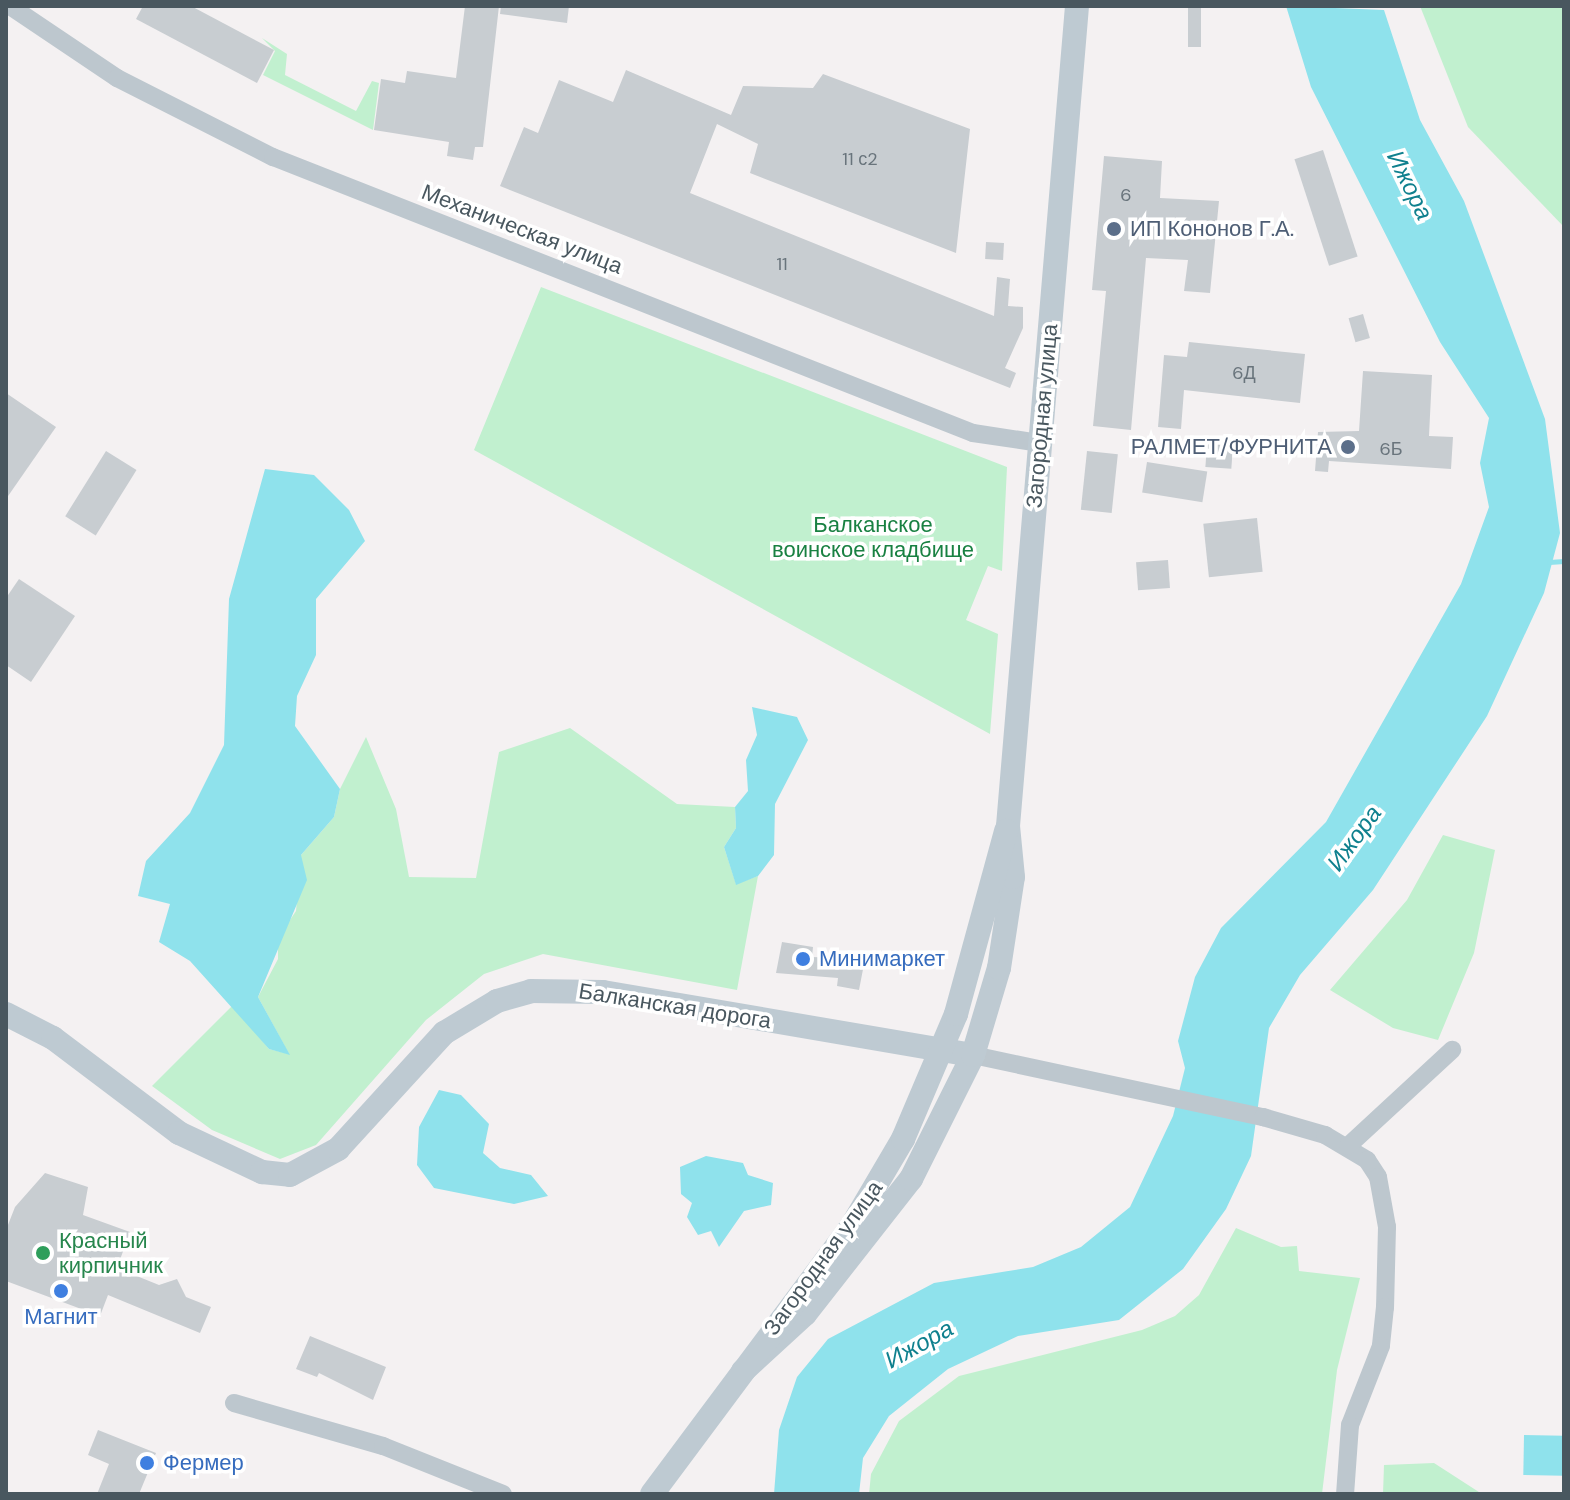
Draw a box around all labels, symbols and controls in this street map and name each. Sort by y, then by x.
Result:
water label: Ижора [1381,146,1439,224]
house number: 11 с2 [842,148,878,170]
street label: Механическая улица [418,179,626,279]
house number: 6 [1120,184,1132,206]
place label: ИП Кононов Г.А. [1130,216,1294,242]
marker: ИП Кононов Г.А. [1105,220,1123,238]
house number: 11 [776,253,788,275]
street label: Загородная улица [1021,323,1063,509]
house number: 6Д [1232,362,1256,384]
place label: РАЛМЕТ/ФУРНИТА [1131,434,1332,460]
marker: РАЛМЕТ/ФУРНИТА [1339,438,1357,456]
house number: 6Б [1379,438,1403,460]
park label: Балканское воинское кладбище [772,511,974,562]
water label: Ижора [1321,800,1387,876]
place label: Минимаркет [819,946,945,972]
marker: Минимаркет [794,950,812,968]
street label: Балканская дорога [577,978,773,1034]
street label: Загородная улица [758,1176,888,1340]
place label: Красный кирпичник [59,1227,163,1278]
marker: Красный кирпичник [34,1244,52,1262]
marker: Магнит [52,1282,70,1300]
place label: Магнит [24,1304,98,1330]
water label: Ижора [880,1314,958,1374]
place label: Фермер [163,1450,244,1476]
marker: Фермер [138,1454,156,1472]

